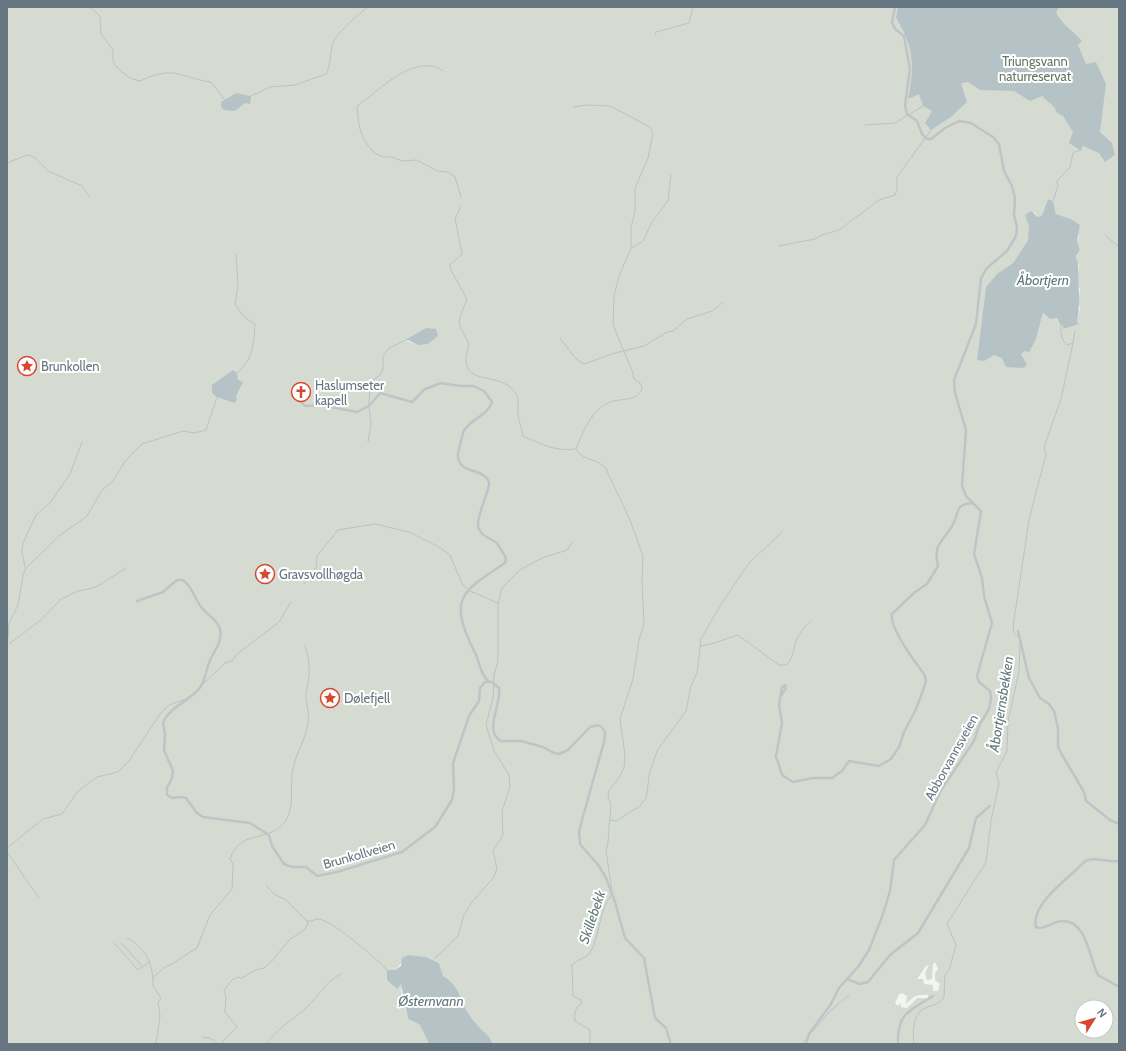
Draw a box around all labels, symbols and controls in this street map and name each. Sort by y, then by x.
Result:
park label: Triungsvann naturreservat [999,53,1072,84]
water label: Åbortjern [1016,271,1069,289]
place icon: Brunkollen [16,355,38,377]
place label: Brunkollen [41,358,100,374]
place label: Haslumseter kapell [315,377,385,408]
church icon: Haslumseter kapell [290,381,312,403]
place icon: Gravsvollhøgda [254,563,276,585]
place label: Gravsvollhøgda [279,566,364,582]
water label: Åbortjernsbekken [984,655,1017,754]
place icon: Dølefjell [319,687,341,709]
place label: Dølefjell [344,690,390,707]
street label: Abborvannsveien [921,711,981,803]
street label: Brunkollveien [321,836,397,872]
water label: Skillebekk [575,887,610,946]
water label: Østernvann [398,992,464,1010]
north arrow [1074,999,1114,1039]
text: N [1094,1006,1110,1020]

